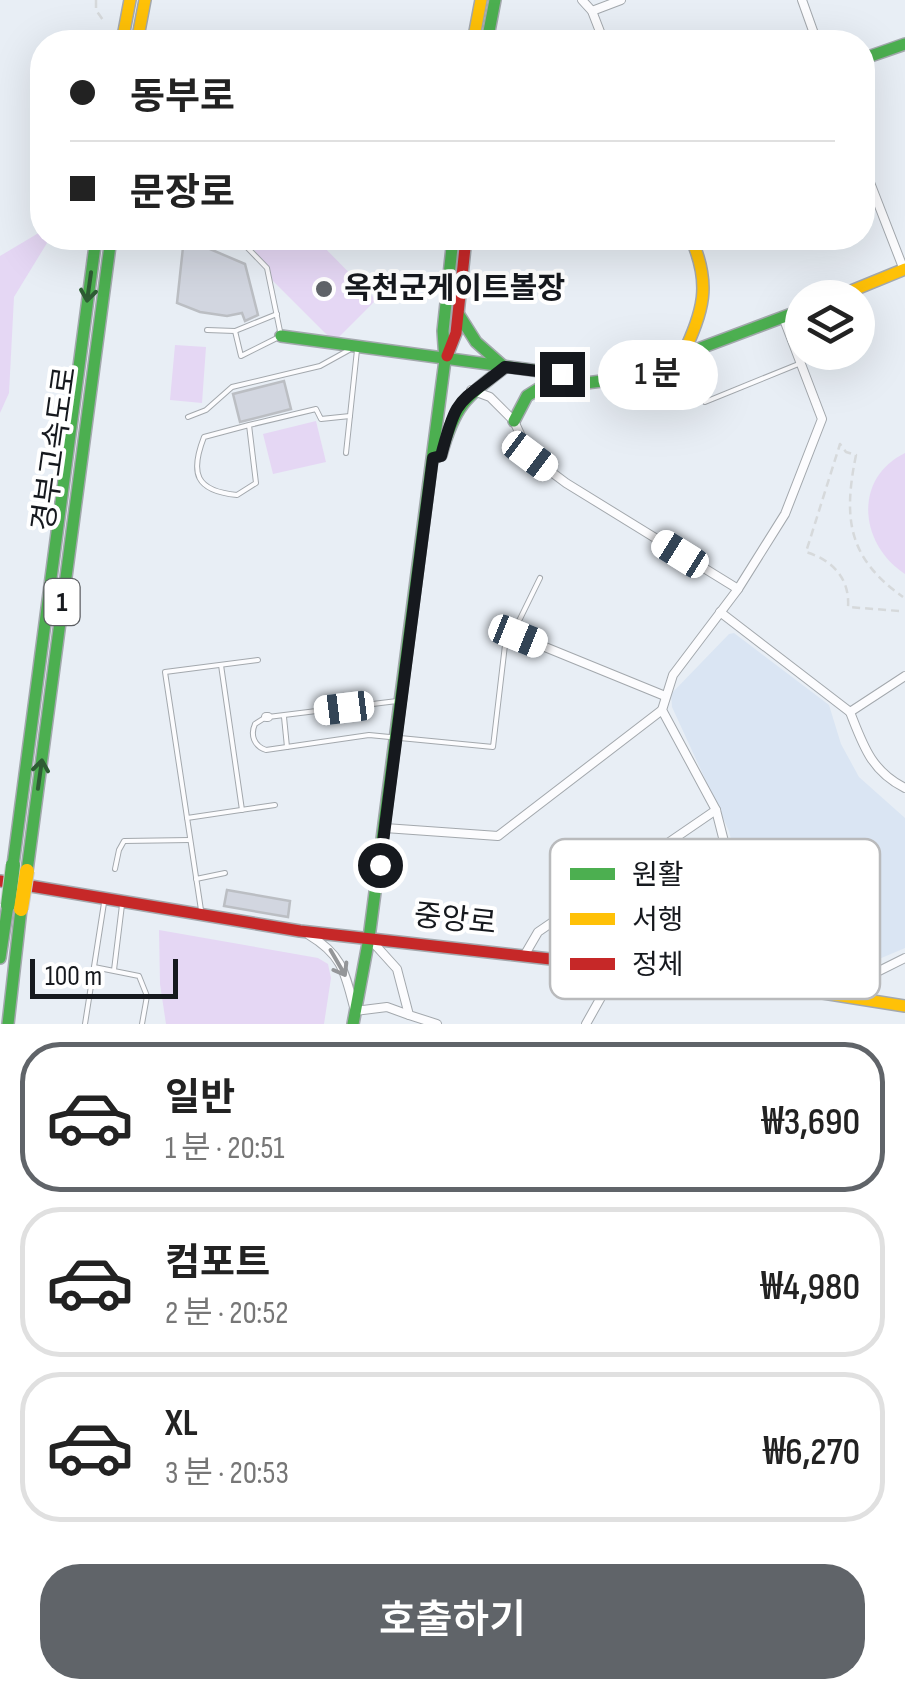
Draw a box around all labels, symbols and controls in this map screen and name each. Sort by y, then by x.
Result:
text: 동부로 [130,75,235,120]
text: 문장로 [130,171,235,216]
one-way arrow [80,270,98,302]
place label: 옥천군게이트볼장 [344,271,565,307]
marker: 옥천군게이트볼장 [313,278,335,300]
map controls [785,280,875,370]
button: layers [785,280,875,370]
callout: 1 분 [597,339,717,409]
route end [540,352,585,397]
text: 1 분 [635,355,681,394]
street label: 경부고속도로 [26,364,84,534]
car [497,426,563,486]
car [647,525,713,583]
road number: 1 [44,579,80,625]
car [485,611,551,661]
car [312,689,376,727]
one-way arrow [31,758,49,791]
legend [550,839,880,999]
route start [358,843,403,888]
text: 원활 [632,859,684,892]
street label: 중앙로 [412,898,498,942]
text: 서행 [632,904,684,937]
one-way arrow [329,948,349,977]
text: 정체 [632,949,684,982]
scale bar [30,954,178,998]
text: 100 m [45,960,102,993]
icon: car [45,1072,135,1162]
text: 일반 [165,1076,235,1121]
text: ₩3,690 [762,1100,860,1145]
text: 1 분 · 20:51 [165,1129,284,1168]
icon: car [45,1237,135,1327]
text: 컴포트 [165,1241,270,1286]
text: ₩4,980 [761,1265,860,1310]
text: 2 분 · 20:52 [165,1294,288,1333]
text: XL [165,1401,198,1446]
icon: car [45,1402,135,1492]
text: ₩6,270 [763,1430,860,1475]
text: 3 분 · 20:53 [165,1454,289,1493]
button: 호출하기 [40,1564,865,1679]

